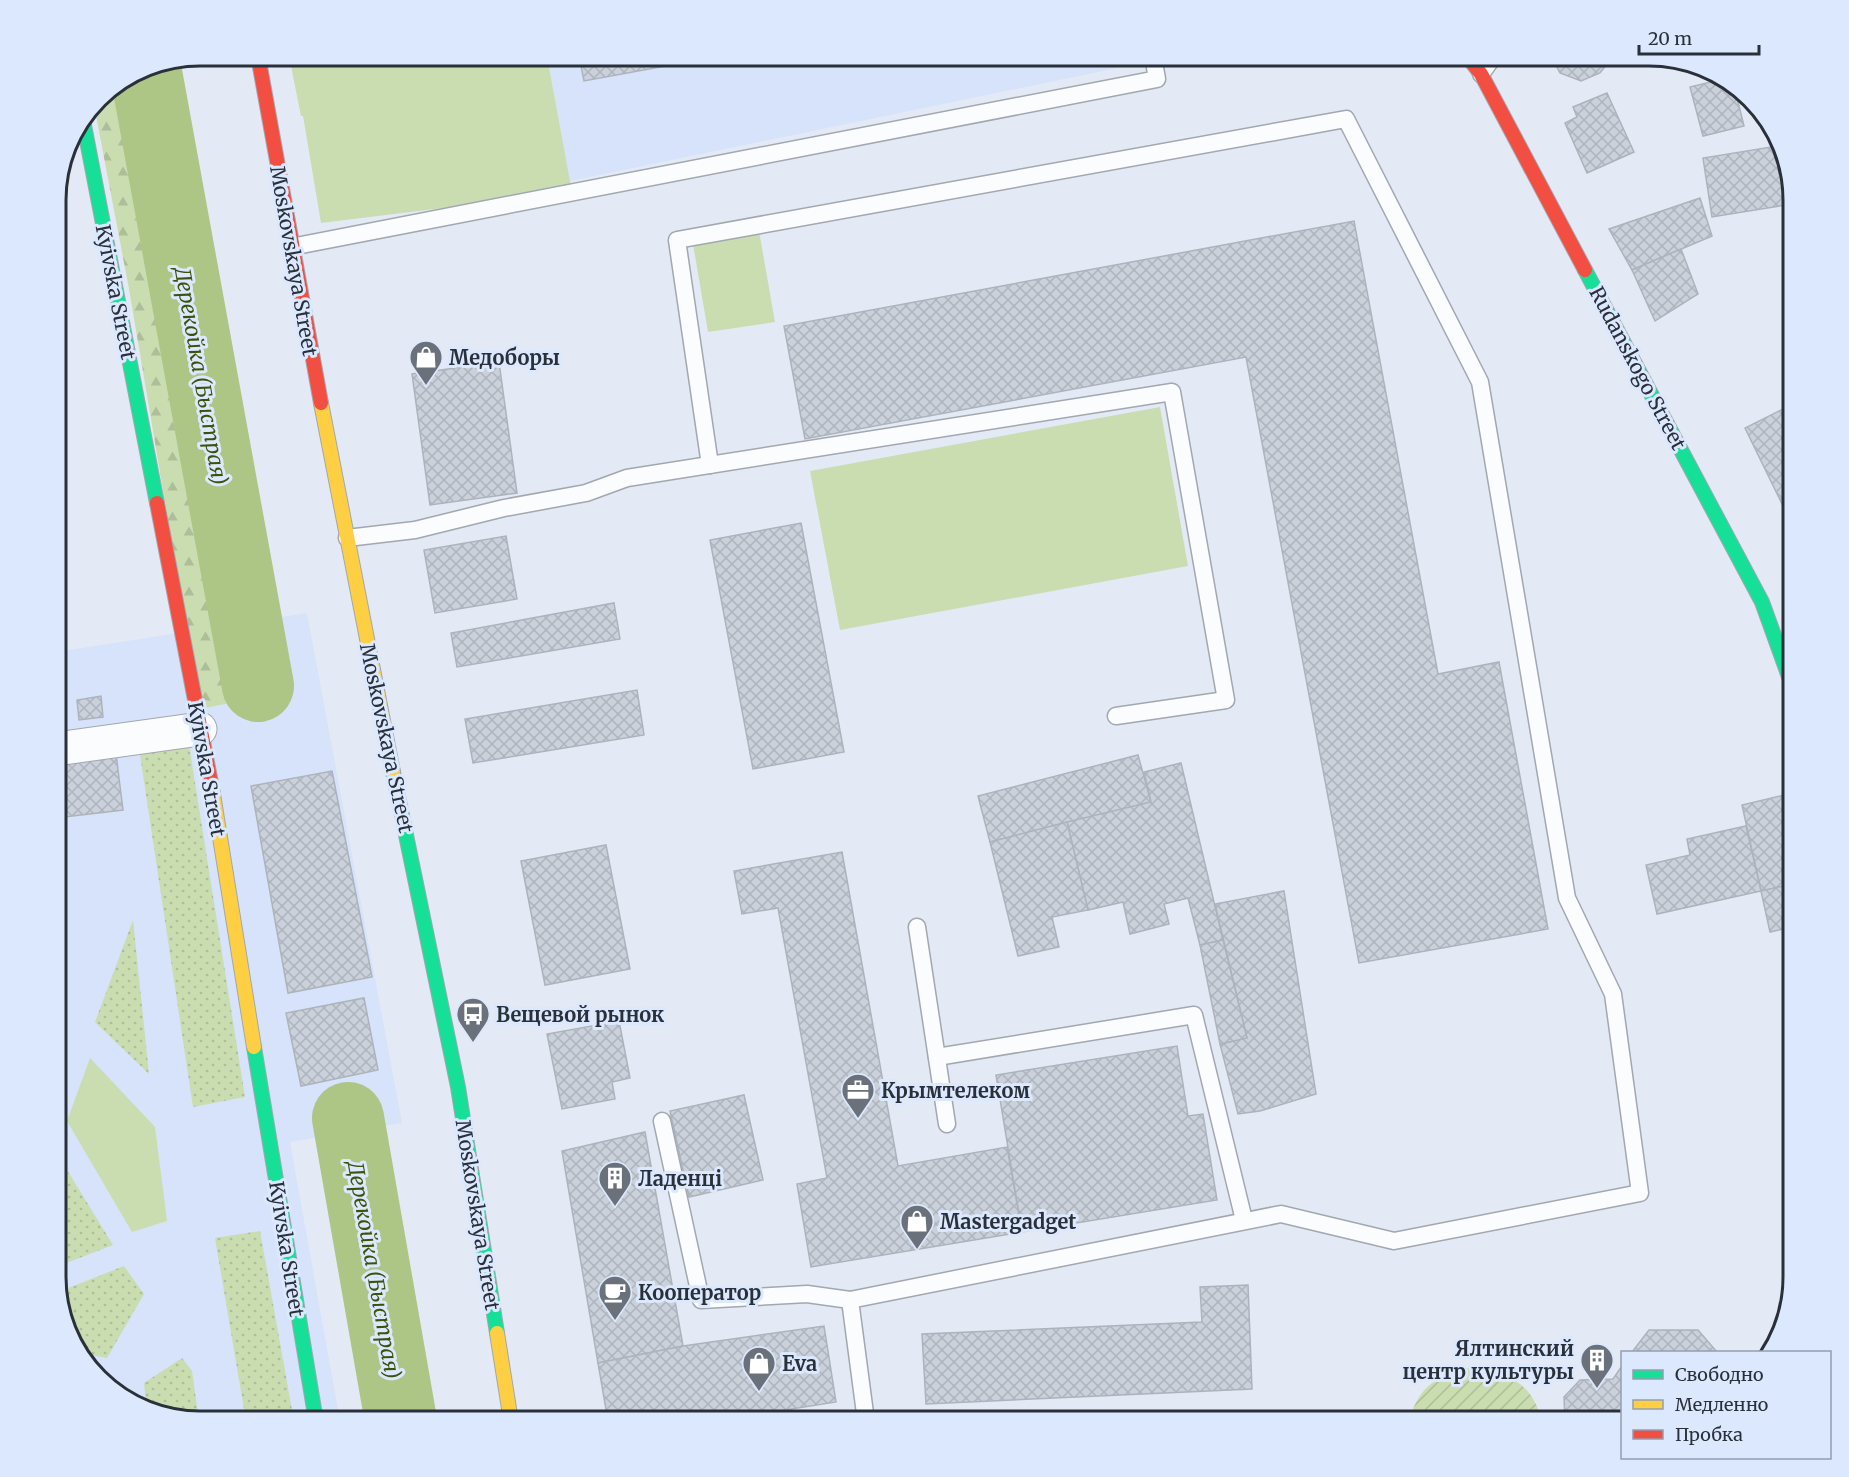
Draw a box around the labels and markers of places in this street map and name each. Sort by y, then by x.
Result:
shop icon: Медоборы [408,339,444,386]
place label: Медоборы [449,345,560,370]
bus stop icon: Вещевой рынок [455,996,491,1043]
place label: Вещевой рынок [496,1002,665,1027]
office icon: Крымтелеком [840,1072,876,1119]
place label: Крымтелеком [881,1078,1030,1103]
building icon: Ладенці [597,1160,633,1207]
place label: Ладенці [638,1166,722,1191]
shop icon: Mastergadget [899,1203,935,1250]
place label: Mastergadget [940,1209,1076,1234]
cafe icon: Кооператор [597,1274,633,1321]
place label: Кооператор [638,1280,762,1305]
place label: Ялтинский центр культуры [1402,1336,1574,1384]
building icon: Ялтинский центр культуры [1579,1342,1615,1389]
shop icon: Eva [741,1345,777,1392]
place label: Eva [782,1351,817,1376]

